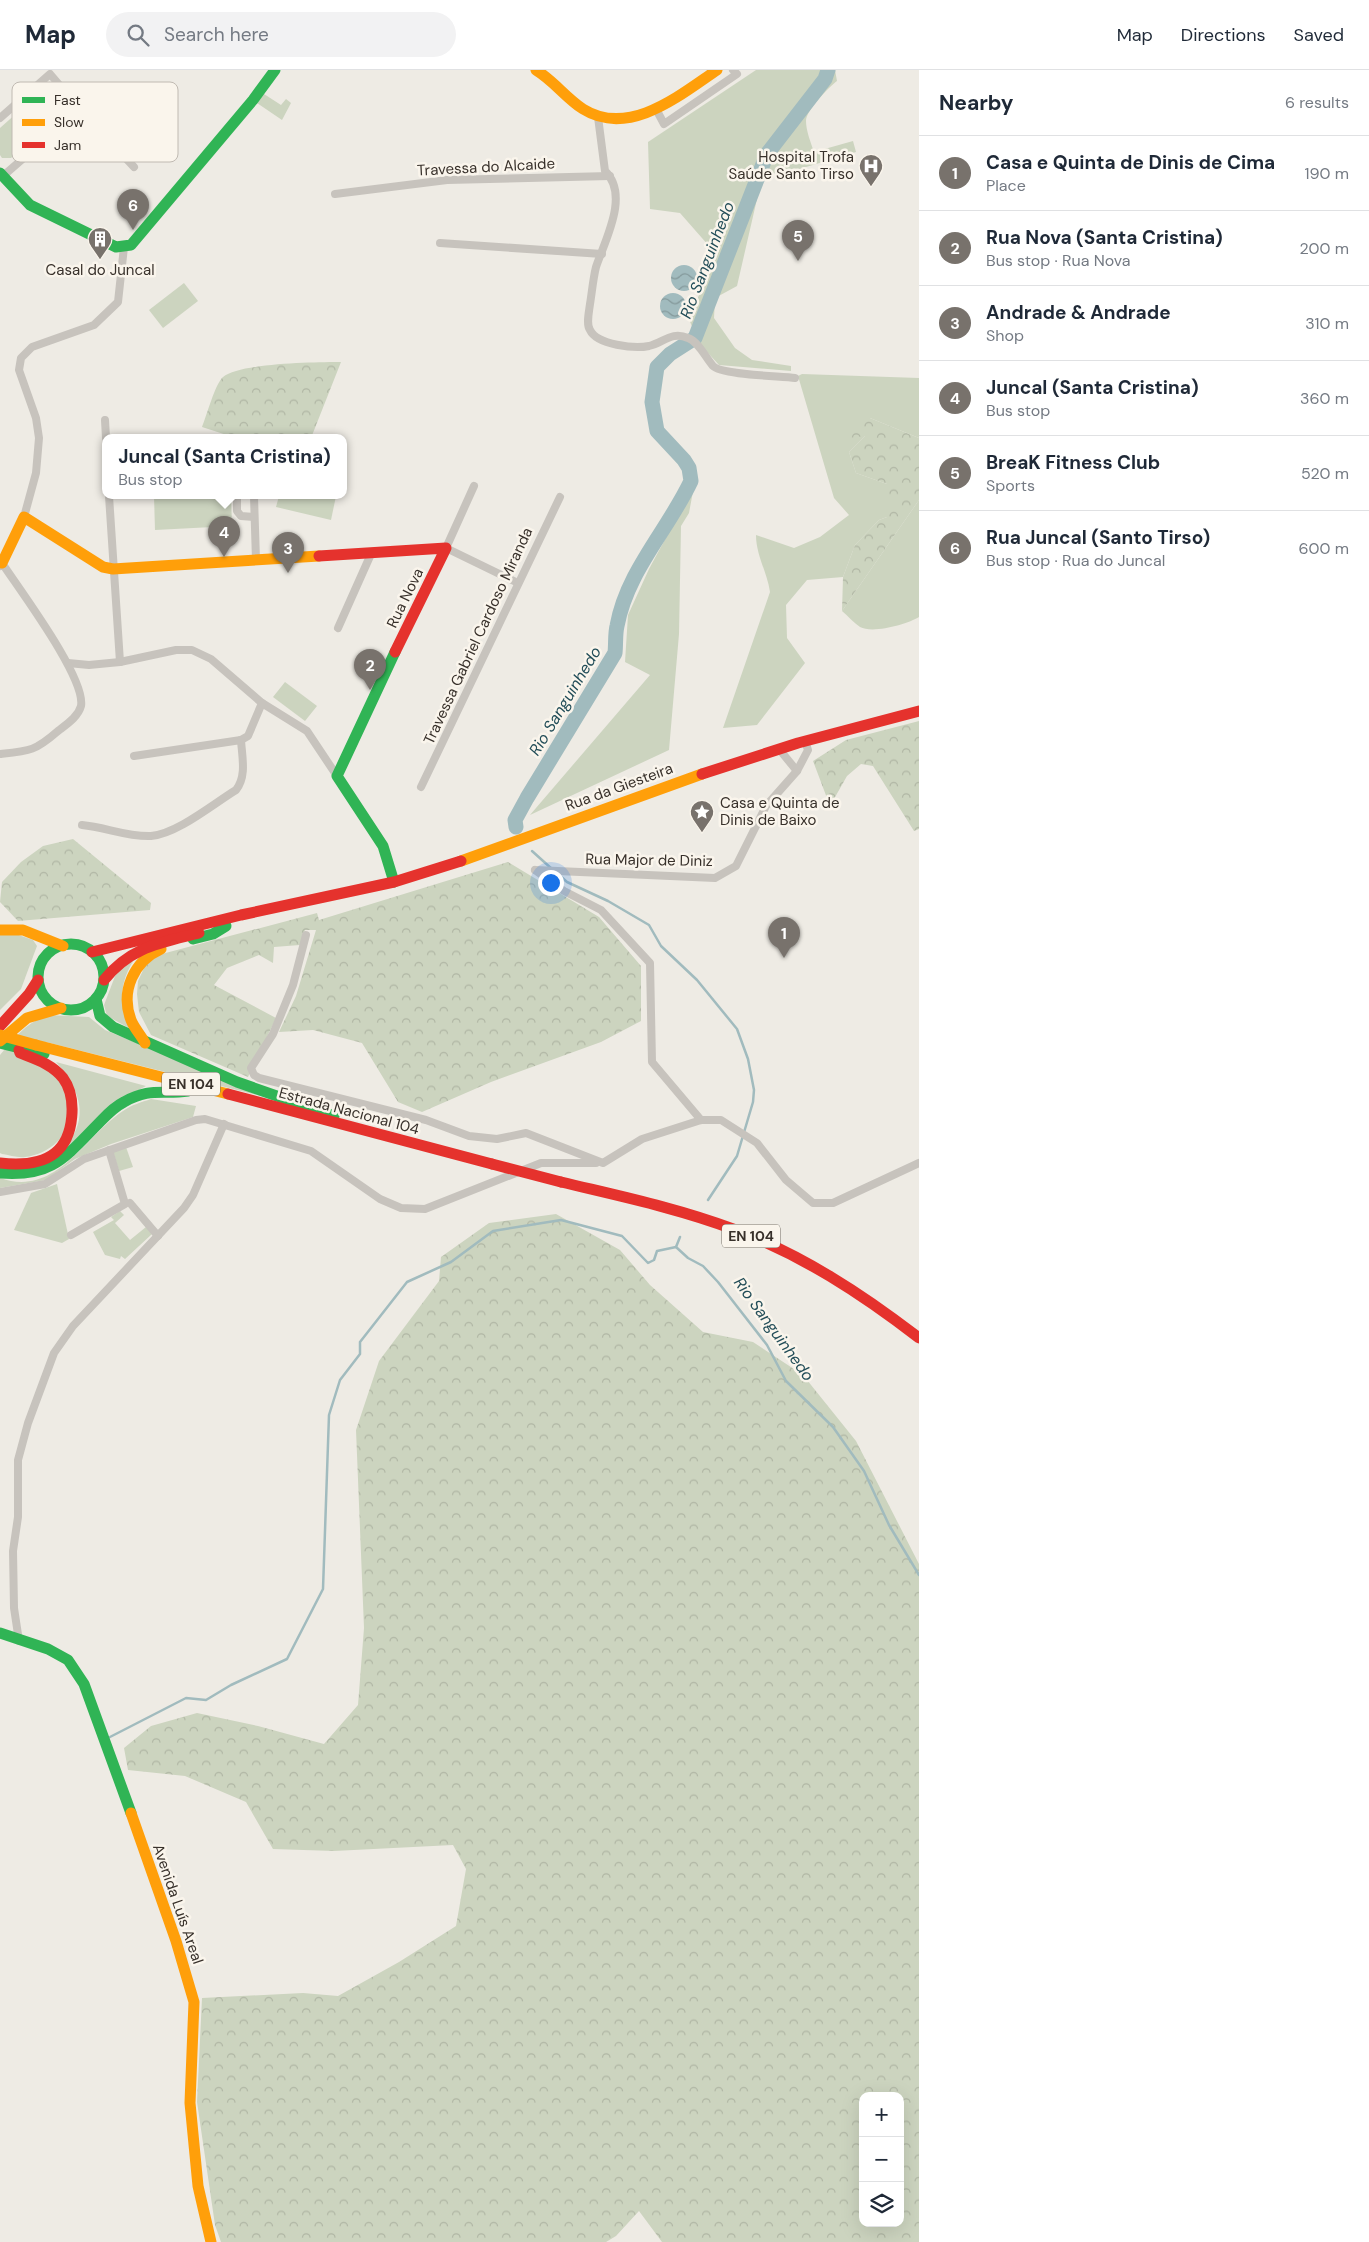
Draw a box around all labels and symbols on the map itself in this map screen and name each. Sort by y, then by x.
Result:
legend [12,82,178,162]
text: Fast [54,91,81,109]
text: Slow [54,113,84,131]
text: Jam [54,136,81,154]
place label: Hospital Trofa Saúde Santo Tirso [729,147,854,184]
street label: Travessa do Alcaide [417,153,555,181]
hospital icon: Hospital Trofa Saúde Santo Tirso [858,153,884,187]
pin: 6 [117,189,149,230]
water label: Rio Sanguinhedo [675,199,739,321]
pin: 5 [782,220,814,261]
building icon: Casal do Juncal [87,226,113,260]
place label: Casal do Juncal [45,260,155,280]
pin: 4 [208,516,240,557]
street label: Travessa Gabriel Cardoso Miranda [419,524,537,748]
pin: 3 [272,532,304,573]
street label: Rua Nova [382,565,428,631]
water label: Rio Sanguinhedo [524,643,606,759]
pin: 2 [354,649,386,690]
street label: Rua da Giesteira [562,758,676,816]
place label: Casa e Quinta de Dinis de Baixo [720,793,839,830]
place icon: Casa e Quinta de Dinis de Baixo [689,799,715,833]
street label: Rua Major de Diniz [585,849,713,871]
your location [538,870,564,896]
pin: 1 [768,917,800,958]
road number: EN 104 [162,1072,220,1096]
street label: Estrada Nacional 104 [277,1083,421,1139]
road number: EN 104 [722,1224,780,1248]
water label: Rio Sanguinhedo [729,1273,819,1385]
street label: Avenida Luís Areal [148,1841,208,1967]

